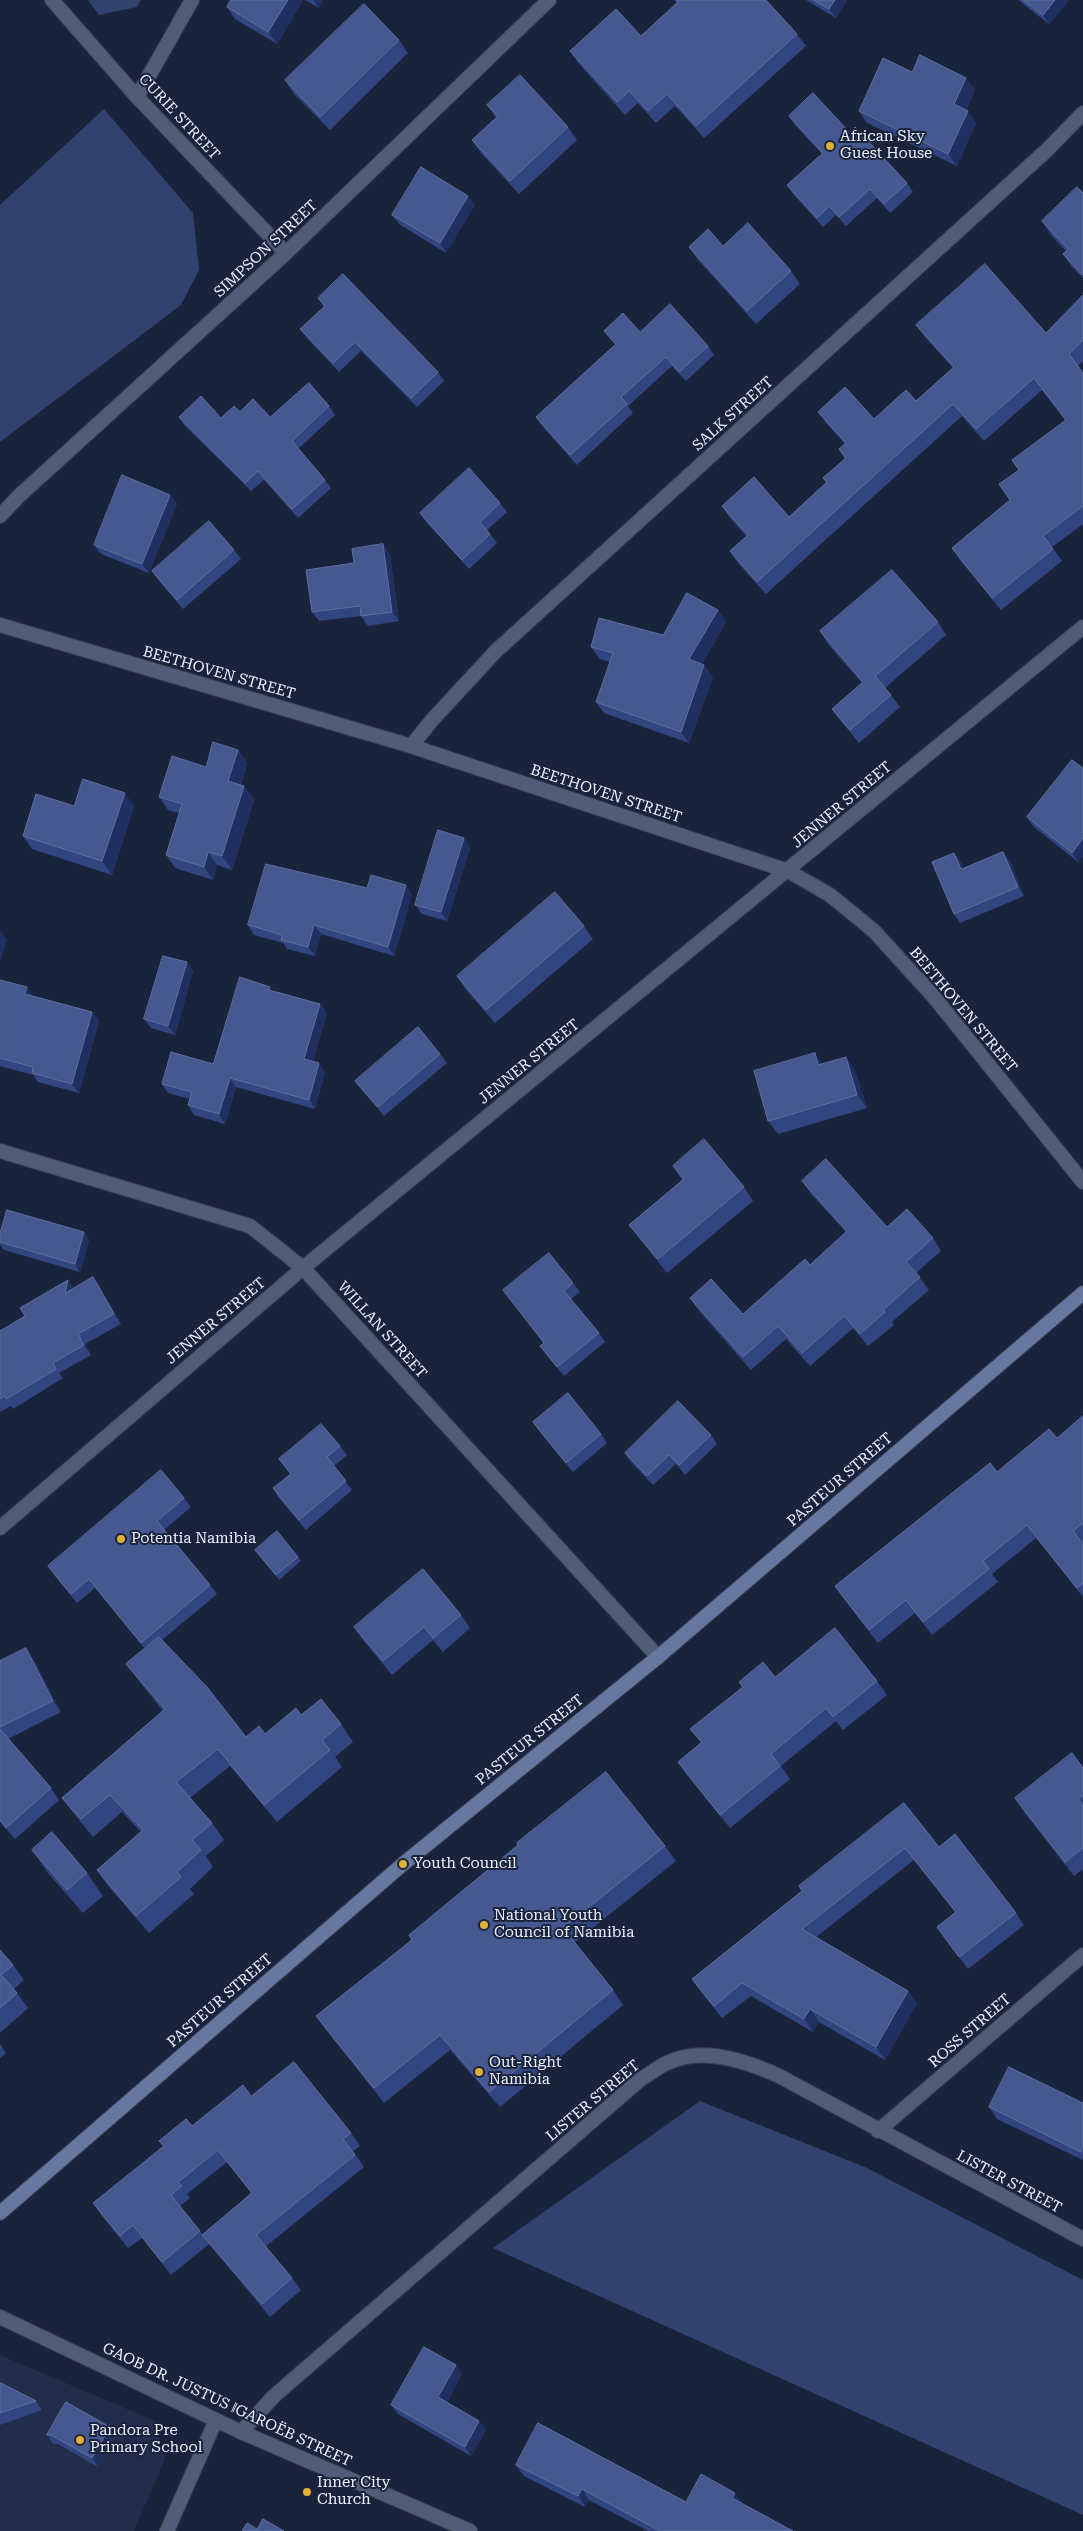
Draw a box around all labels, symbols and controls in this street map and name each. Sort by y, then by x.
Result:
street label: CURIE STREET [135,70,223,164]
place label: African Sky Guest House [840,128,932,163]
marker: African Sky Guest House [824,140,836,152]
street label: SIMPSON STREET [211,197,321,301]
street label: SALK STREET [689,373,777,455]
street label: BEETHOVEN STREET [141,643,297,703]
street label: JENNER STREET [788,758,896,852]
street label: BEETHOVEN STREET [528,761,684,827]
street label: BEETHOVEN STREET [905,944,1021,1076]
street label: JENNER STREET [475,1016,583,1108]
street label: JENNER STREET [162,1274,270,1368]
street label: WILLAN STREET [334,1278,430,1382]
street label: PASTEUR STREET [784,1429,896,1531]
place label: Potentia Namibia [131,1530,256,1548]
marker: Potentia Namibia [115,1533,127,1545]
street label: PASTEUR STREET [472,1691,588,1789]
place label: Youth Council [413,1855,517,1873]
marker: Youth Council [397,1858,409,1870]
place label: National Youth Council of Namibia [494,1907,634,1942]
marker: National Youth Council of Namibia [478,1919,490,1931]
street label: PASTEUR STREET [164,1950,276,2052]
street label: ROSS STREET [925,1990,1015,2072]
place label: Out-Right Namibia [489,2054,561,2089]
street label: LISTER STREET [543,2057,643,2145]
marker: Out-Right Namibia [473,2066,485,2078]
street label: LISTER STREET [953,2147,1065,2217]
street label: GAOB DR. JUSTUS ǁGAROËB STREET [100,2339,354,2471]
place label: Pandora Pre Primary School [90,2422,202,2457]
marker: Pandora Pre Primary School [74,2434,86,2446]
place label: Inner City Church [317,2474,390,2509]
marker: Inner City Church [301,2486,313,2498]

